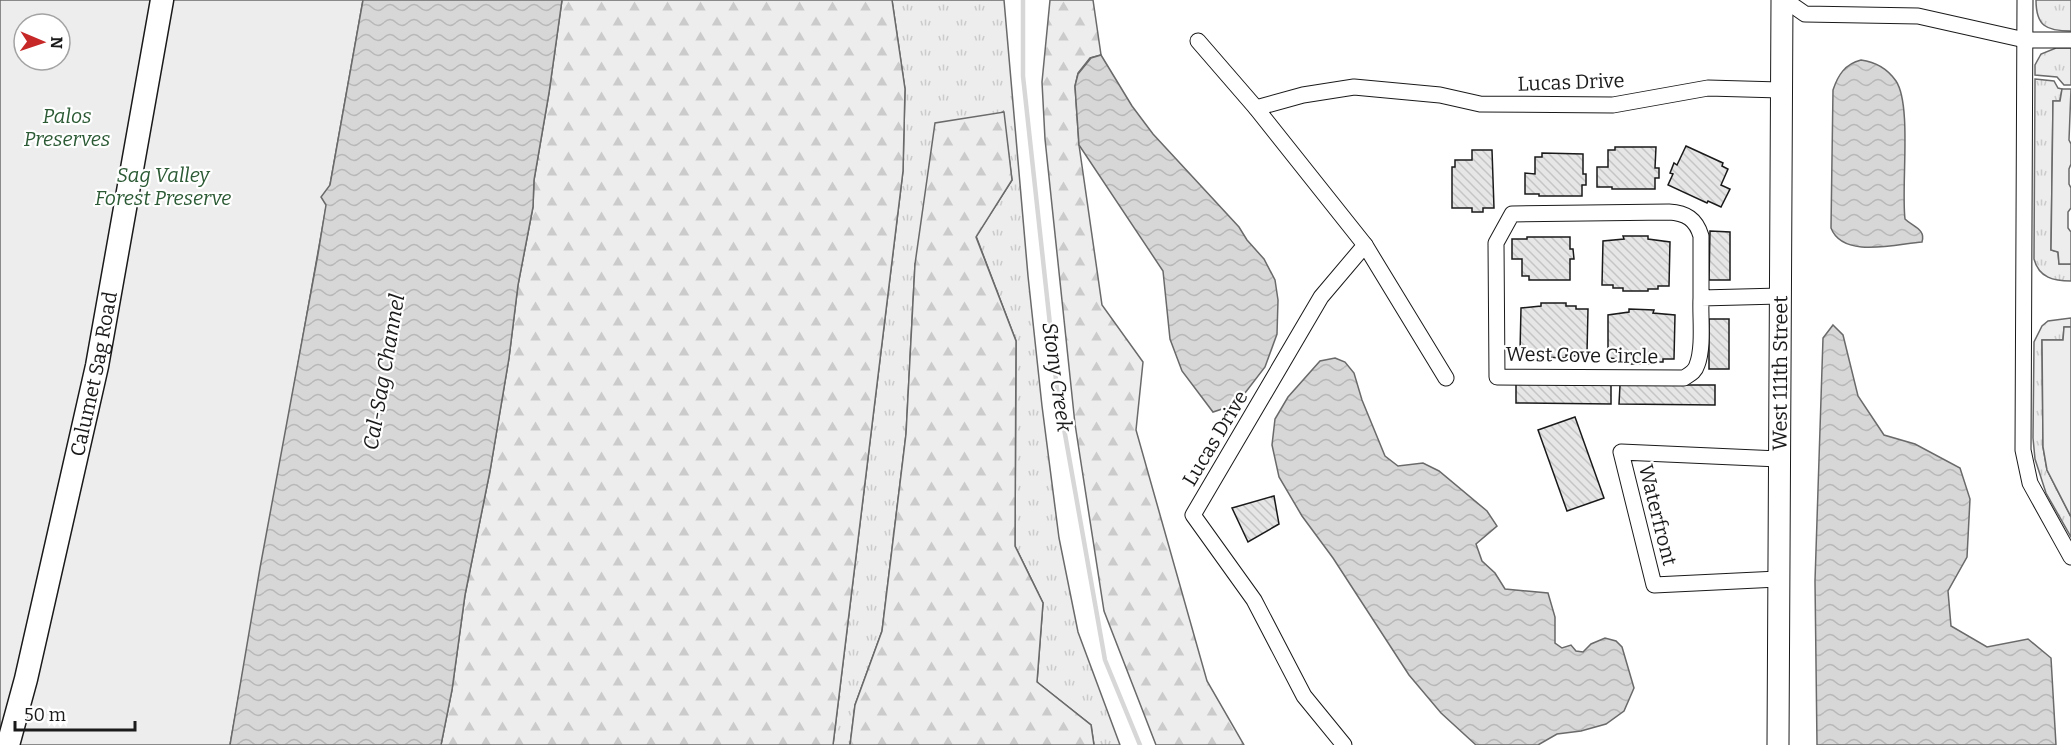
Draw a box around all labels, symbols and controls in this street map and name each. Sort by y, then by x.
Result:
north arrow [12,12,72,72]
text: N [47,36,66,49]
street label: Lucas Drive [1517,68,1625,96]
park label: Palos Preserves [24,104,110,151]
park label: Sag Valley Forest Preserve [95,163,231,210]
street label: Calumet Sag Road [65,289,122,459]
water label: Cal-Sag Channel [357,292,411,452]
street label: West 111th Street [1768,295,1792,451]
water label: Stony Creek [1036,320,1078,434]
street label: West Cove Circle [1506,342,1658,368]
street label: Lucas Drive [1177,386,1253,490]
street label: Waterfront [1634,462,1682,568]
scale bar [15,694,135,732]
text: 50 m [24,704,66,726]

